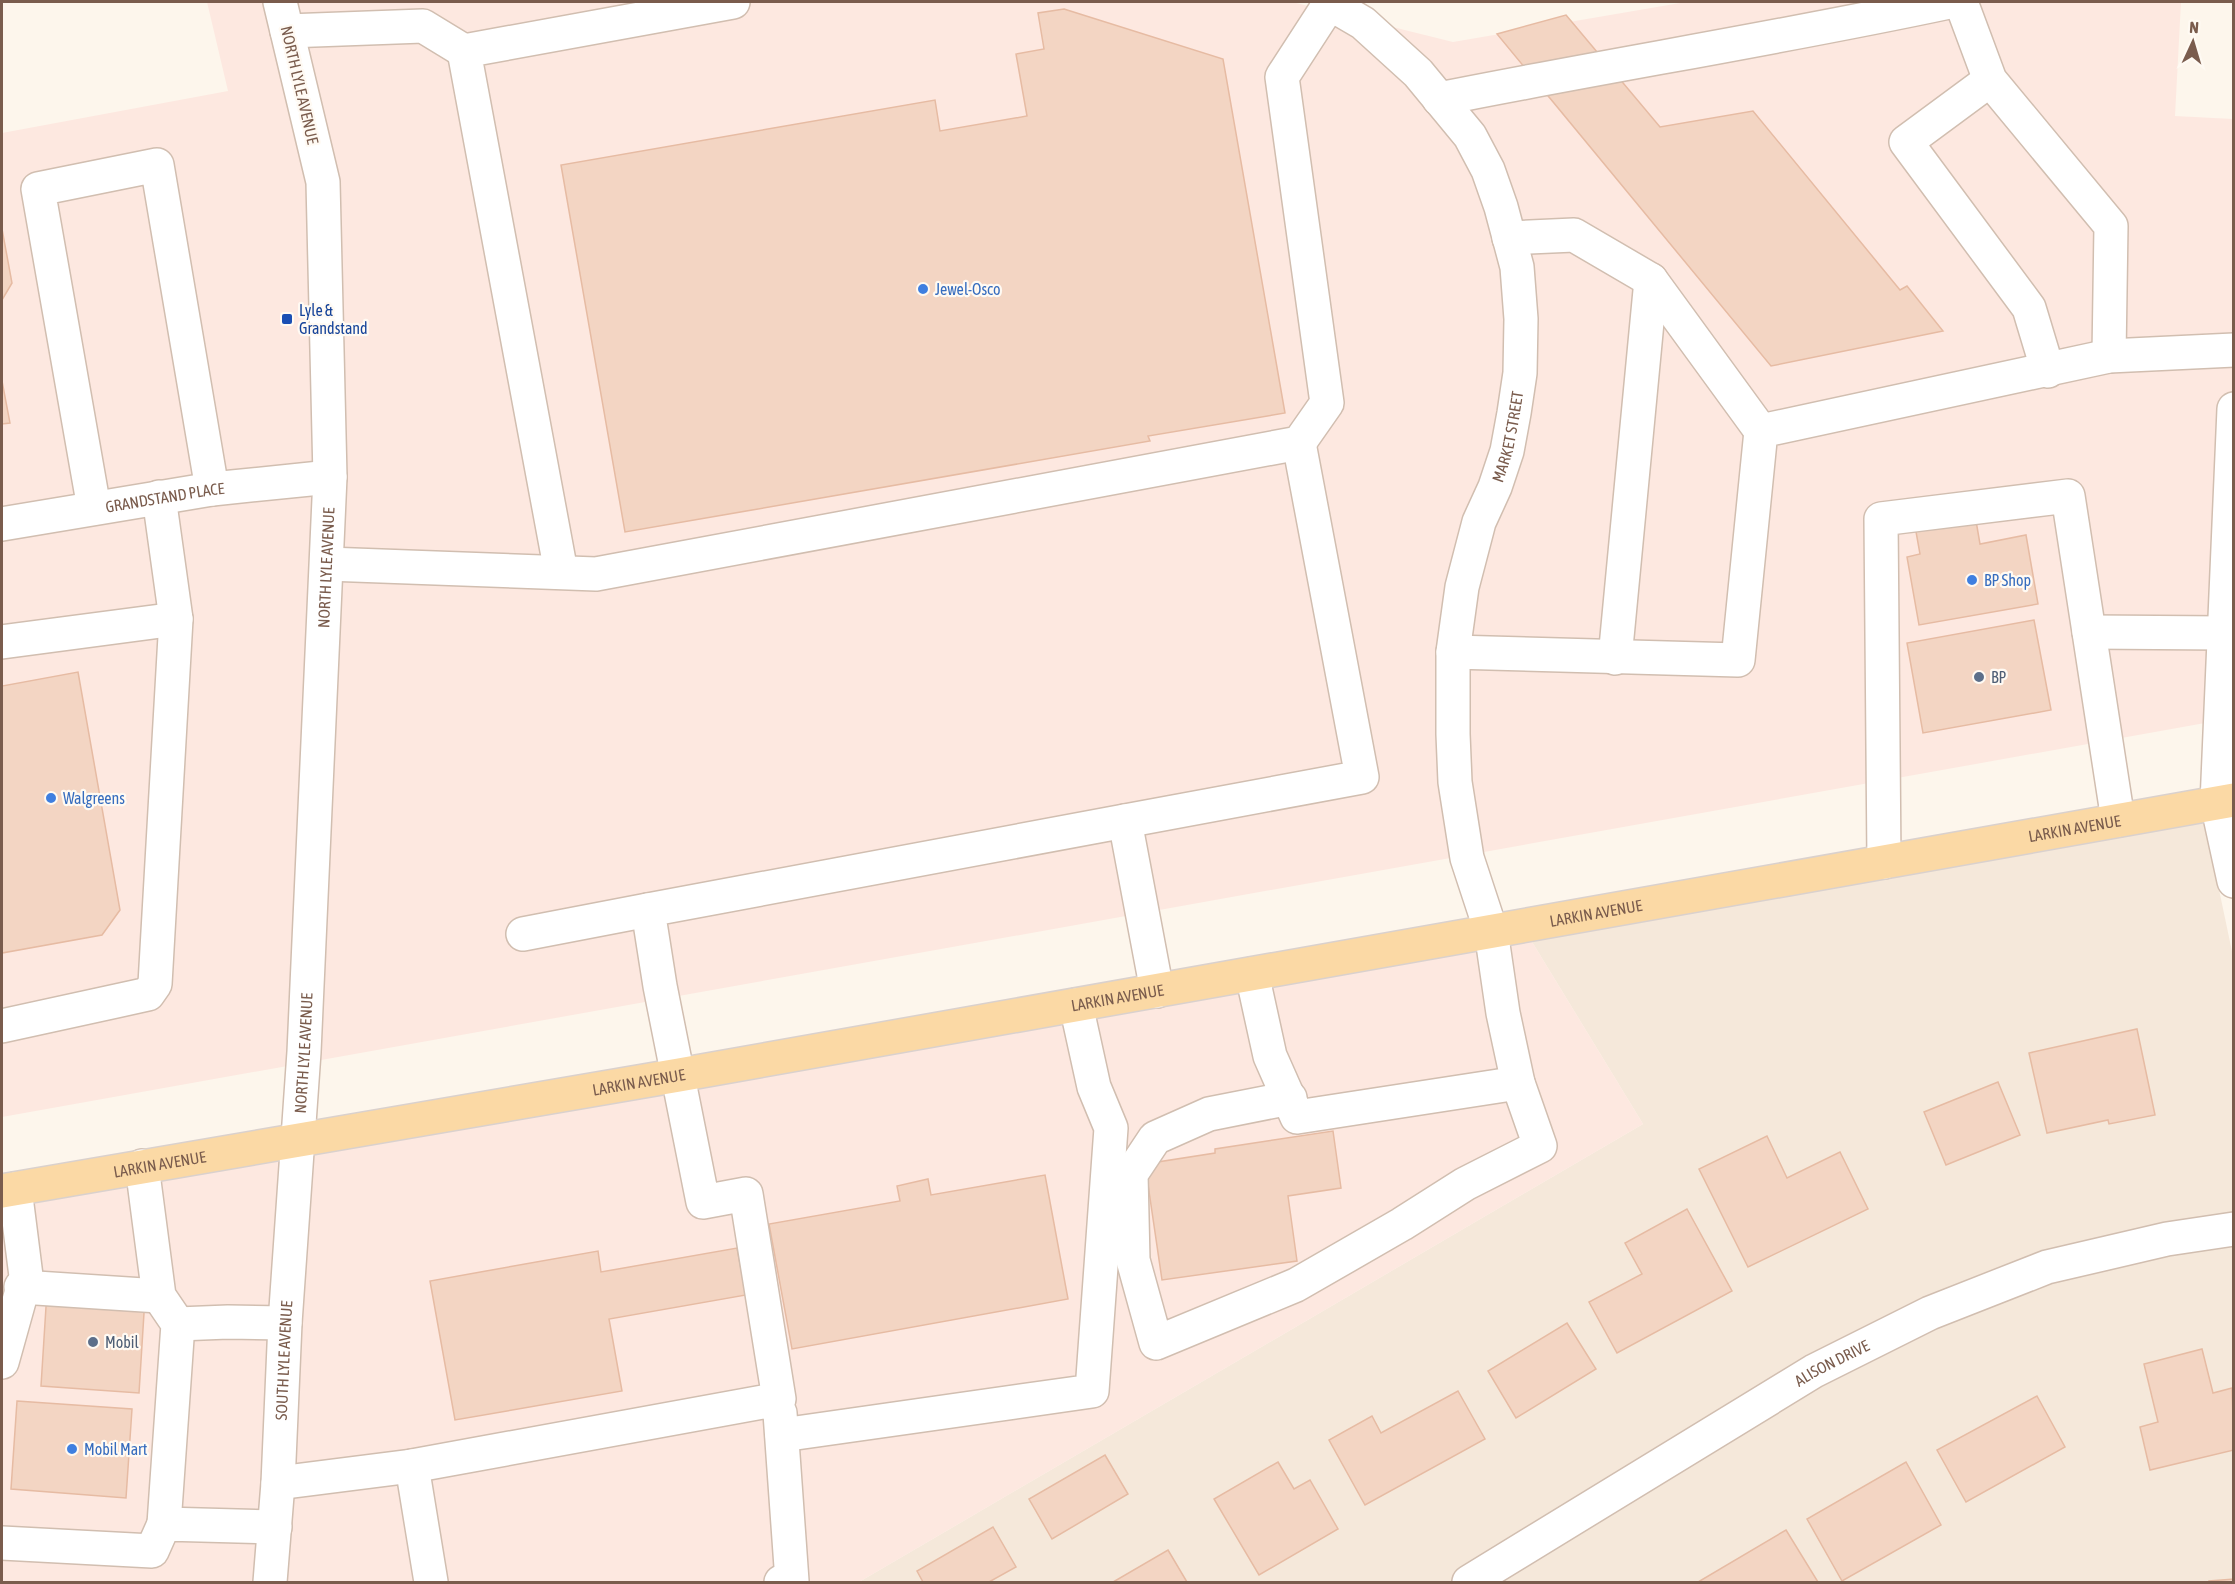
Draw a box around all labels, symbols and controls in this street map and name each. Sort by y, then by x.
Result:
north arrow [2163,12,2223,72]
text: N [2189,18,2199,36]
street label: NORTH LYLE AVENUE [278,24,322,146]
place label: Jewel-Osco [935,280,1001,298]
marker: Jewel-Osco [916,282,930,296]
place label: Lyle & Grandstand [299,301,368,337]
marker: Lyle & Grandstand [280,312,294,326]
street label: MARKET STREET [1488,390,1526,485]
street label: GRANDSTAND PLACE [104,479,225,516]
street label: NORTH LYLE AVENUE [314,507,338,628]
place label: BP Shop [1984,571,2031,590]
marker: BP Shop [1965,573,1979,587]
place label: BP [1991,668,2007,686]
marker: BP [1972,670,1986,684]
place label: Walgreens [63,789,125,808]
marker: Walgreens [44,791,58,805]
street label: LARKIN AVENUE [2027,811,2122,845]
street label: LARKIN AVENUE [1548,896,1644,930]
street label: LARKIN AVENUE [1070,980,1165,1014]
street label: NORTH LYLE AVENUE [291,992,316,1114]
street label: LARKIN AVENUE [591,1065,687,1099]
street label: LARKIN AVENUE [112,1147,208,1181]
street label: SOUTH LYLE AVENUE [272,1300,296,1421]
place label: Mobil [105,1333,140,1351]
marker: Mobil [86,1335,100,1349]
street label: ALISON DRIVE [1791,1336,1872,1390]
place label: Mobil Mart [84,1440,148,1458]
marker: Mobil Mart [65,1442,79,1456]

